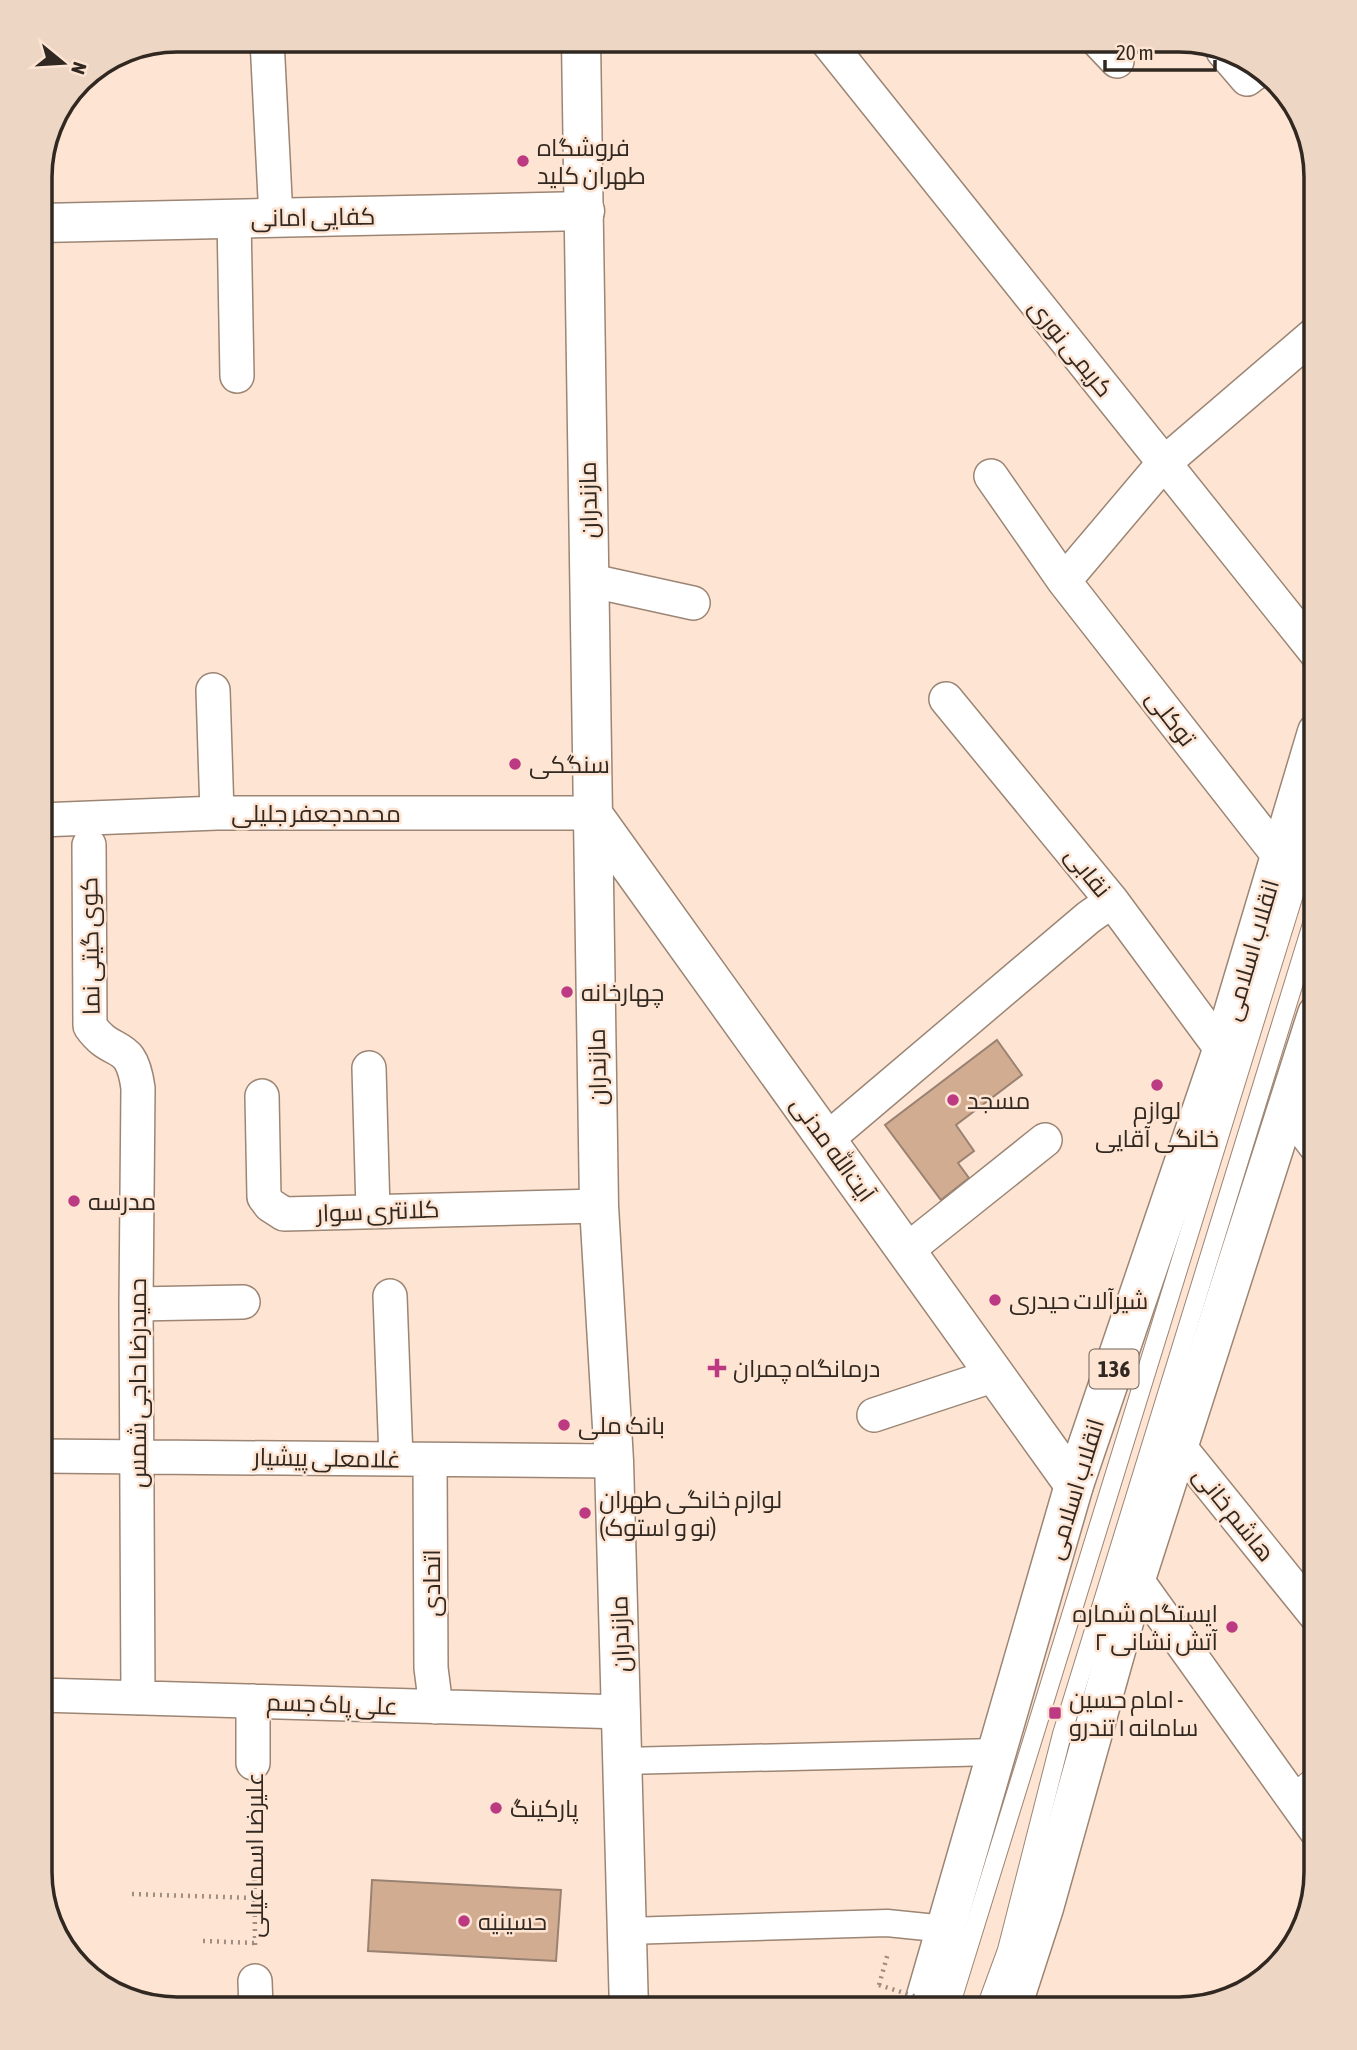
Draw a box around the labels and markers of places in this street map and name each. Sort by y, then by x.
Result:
place label: فروشگاه طهران کلید [537,134,646,190]
marker: فروشگاه طهران کلید [515,153,531,169]
place label: سنگکی [529,751,610,779]
marker: سنگکی [507,756,523,772]
place label: چهارخانه [581,979,664,1009]
marker: چهارخانه [559,984,575,1000]
marker: لوازم خانگی آقایی [1149,1077,1165,1093]
place label: مسجد [967,1087,1030,1114]
marker: مسجد [945,1092,961,1108]
place label: لوازم خانگی آقایی [1095,1097,1219,1153]
place label: مدرسه [88,1188,156,1215]
marker: مدرسه [66,1193,82,1209]
place label: شیرآلات حیدری [1009,1287,1148,1315]
marker: شیرآلات حیدری [987,1292,1003,1308]
place label: درمانگاه چمران [733,1355,880,1385]
marker: درمانگاه چمران [707,1358,727,1378]
place label: بانک ملی [578,1412,665,1440]
marker: بانک ملی [556,1417,572,1433]
place label: لوازم خانگی طهران (نو و استوک) [599,1486,782,1541]
marker: لوازم خانگی طهران (نو و استوک) [577,1505,593,1521]
place label: ایستگاه شماره ۲ آتش نشانی [1073,1600,1219,1656]
marker: ایستگاه شماره ۲ آتش نشانی [1224,1619,1240,1635]
place label: امام حسین - سامانه ۱ تندرو [1069,1686,1198,1741]
marker: امام حسین - سامانه ۱ تندرو [1047,1705,1063,1721]
place label: پارکینگ [510,1795,579,1825]
marker: پارکینگ [488,1800,504,1816]
place label: حسینیه [478,1908,547,1935]
marker: حسینیه [456,1913,472,1929]

